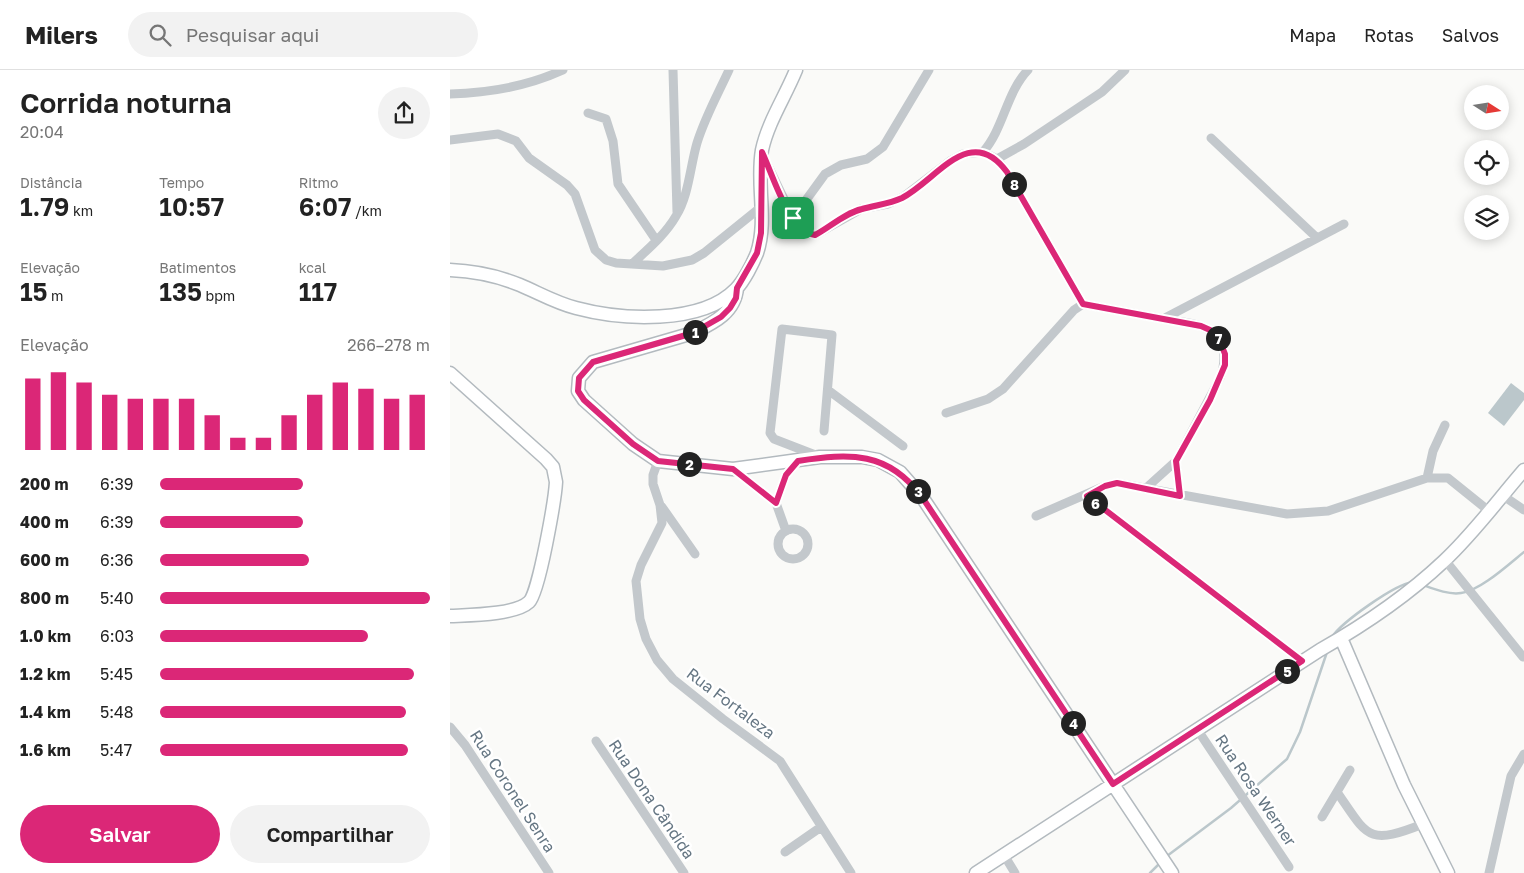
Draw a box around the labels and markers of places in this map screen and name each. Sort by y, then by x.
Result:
pin: 8 [1002,172,1026,196]
pin [772,197,814,239]
pin: 1 [682,320,708,344]
pin: 7 [1206,326,1230,350]
pin: 2 [676,452,702,476]
pin: 3 [906,478,930,504]
pin: 6 [1082,490,1108,516]
pin: 5 [1274,658,1300,684]
pin: 4 [1060,710,1086,736]

